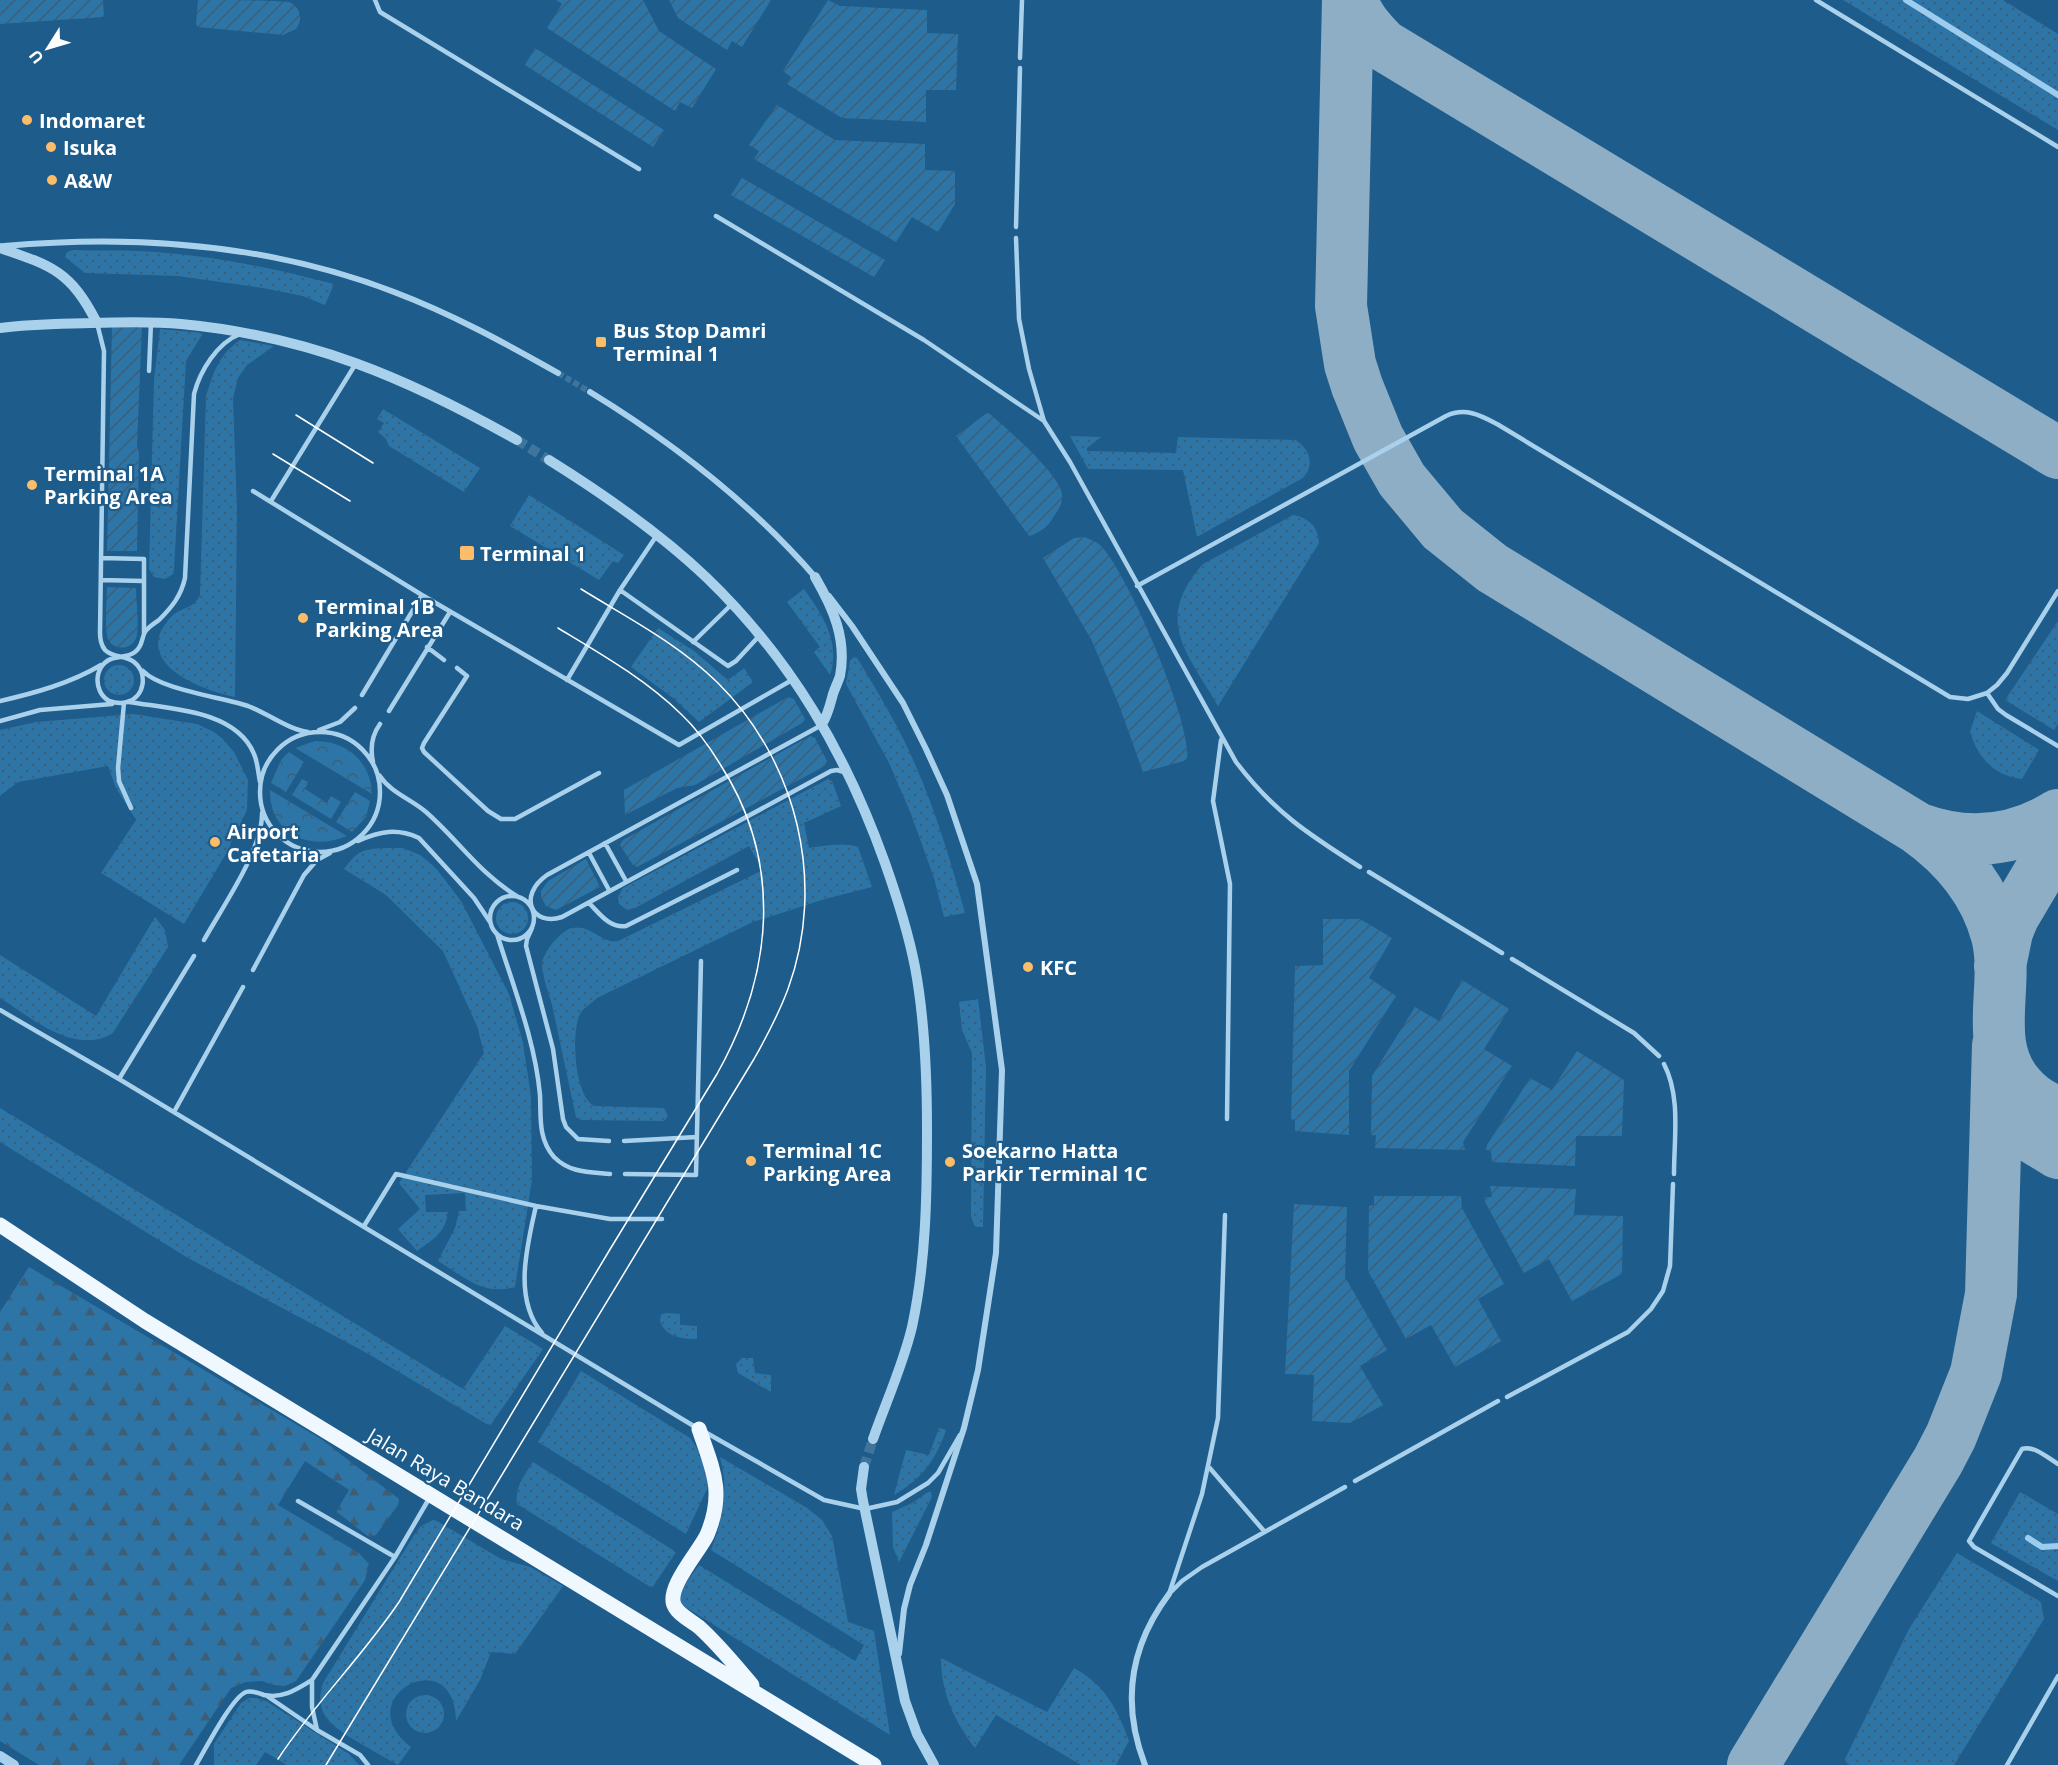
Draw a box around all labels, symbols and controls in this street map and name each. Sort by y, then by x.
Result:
north arrow [18,18,78,78]
text: U [24,46,48,68]
place label: Indomaret [39,107,145,134]
marker: Indomaret [20,113,34,127]
place label: Isuka [63,134,117,161]
marker: Isuka [44,140,58,154]
place label: A&W [64,167,113,194]
marker: A&W [45,173,59,187]
place label: Bus Stop Damri Terminal 1 [613,317,766,367]
marker: Bus Stop Damri Terminal 1 [594,335,608,349]
place label: Terminal 1A Parking Area [44,460,173,510]
marker: Terminal 1A Parking Area [25,478,39,492]
place label: Terminal 1 [480,540,586,567]
marker: Terminal 1 [458,544,476,562]
place label: Terminal 1B Parking Area [315,593,444,643]
marker: Terminal 1B Parking Area [296,611,310,625]
place label: Airport Cafetaria [227,818,319,868]
marker: Airport Cafetaria [208,835,222,849]
place label: KFC [1040,954,1077,981]
marker: KFC [1021,960,1035,974]
place label: Terminal 1C Parking Area [763,1137,892,1187]
place label: Soekarno Hatta Parkir Terminal 1C [962,1137,1148,1187]
marker: Terminal 1C Parking Area [744,1154,758,1168]
marker: Soekarno Hatta Parkir Terminal 1C [943,1155,957,1169]
street label: Jalan Raya Bandara [361,1420,530,1537]

